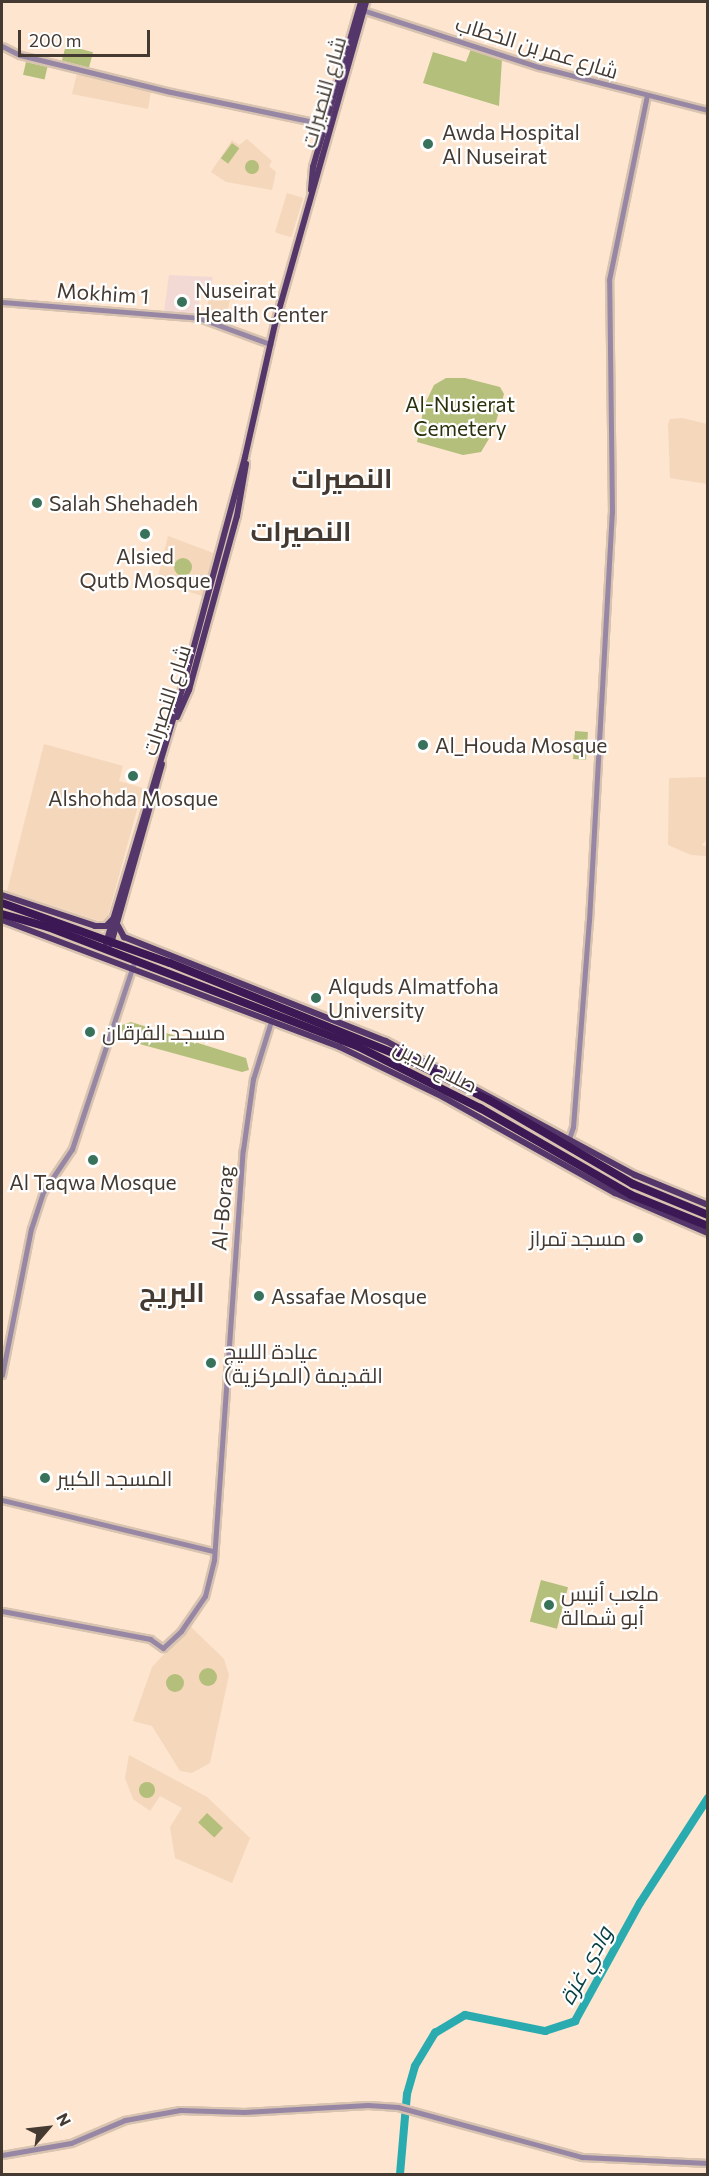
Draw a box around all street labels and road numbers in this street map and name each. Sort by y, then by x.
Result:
street label: شارع عمر بن الخطاب [453,10,621,84]
street label: شارع النصيرات [295,33,351,151]
street label: Mokhim 1 [56,277,150,309]
street label: شارع النصيرات [136,641,196,759]
street label: صلاح الدين [390,1034,482,1098]
street label: Al-Borag [206,1164,238,1252]

